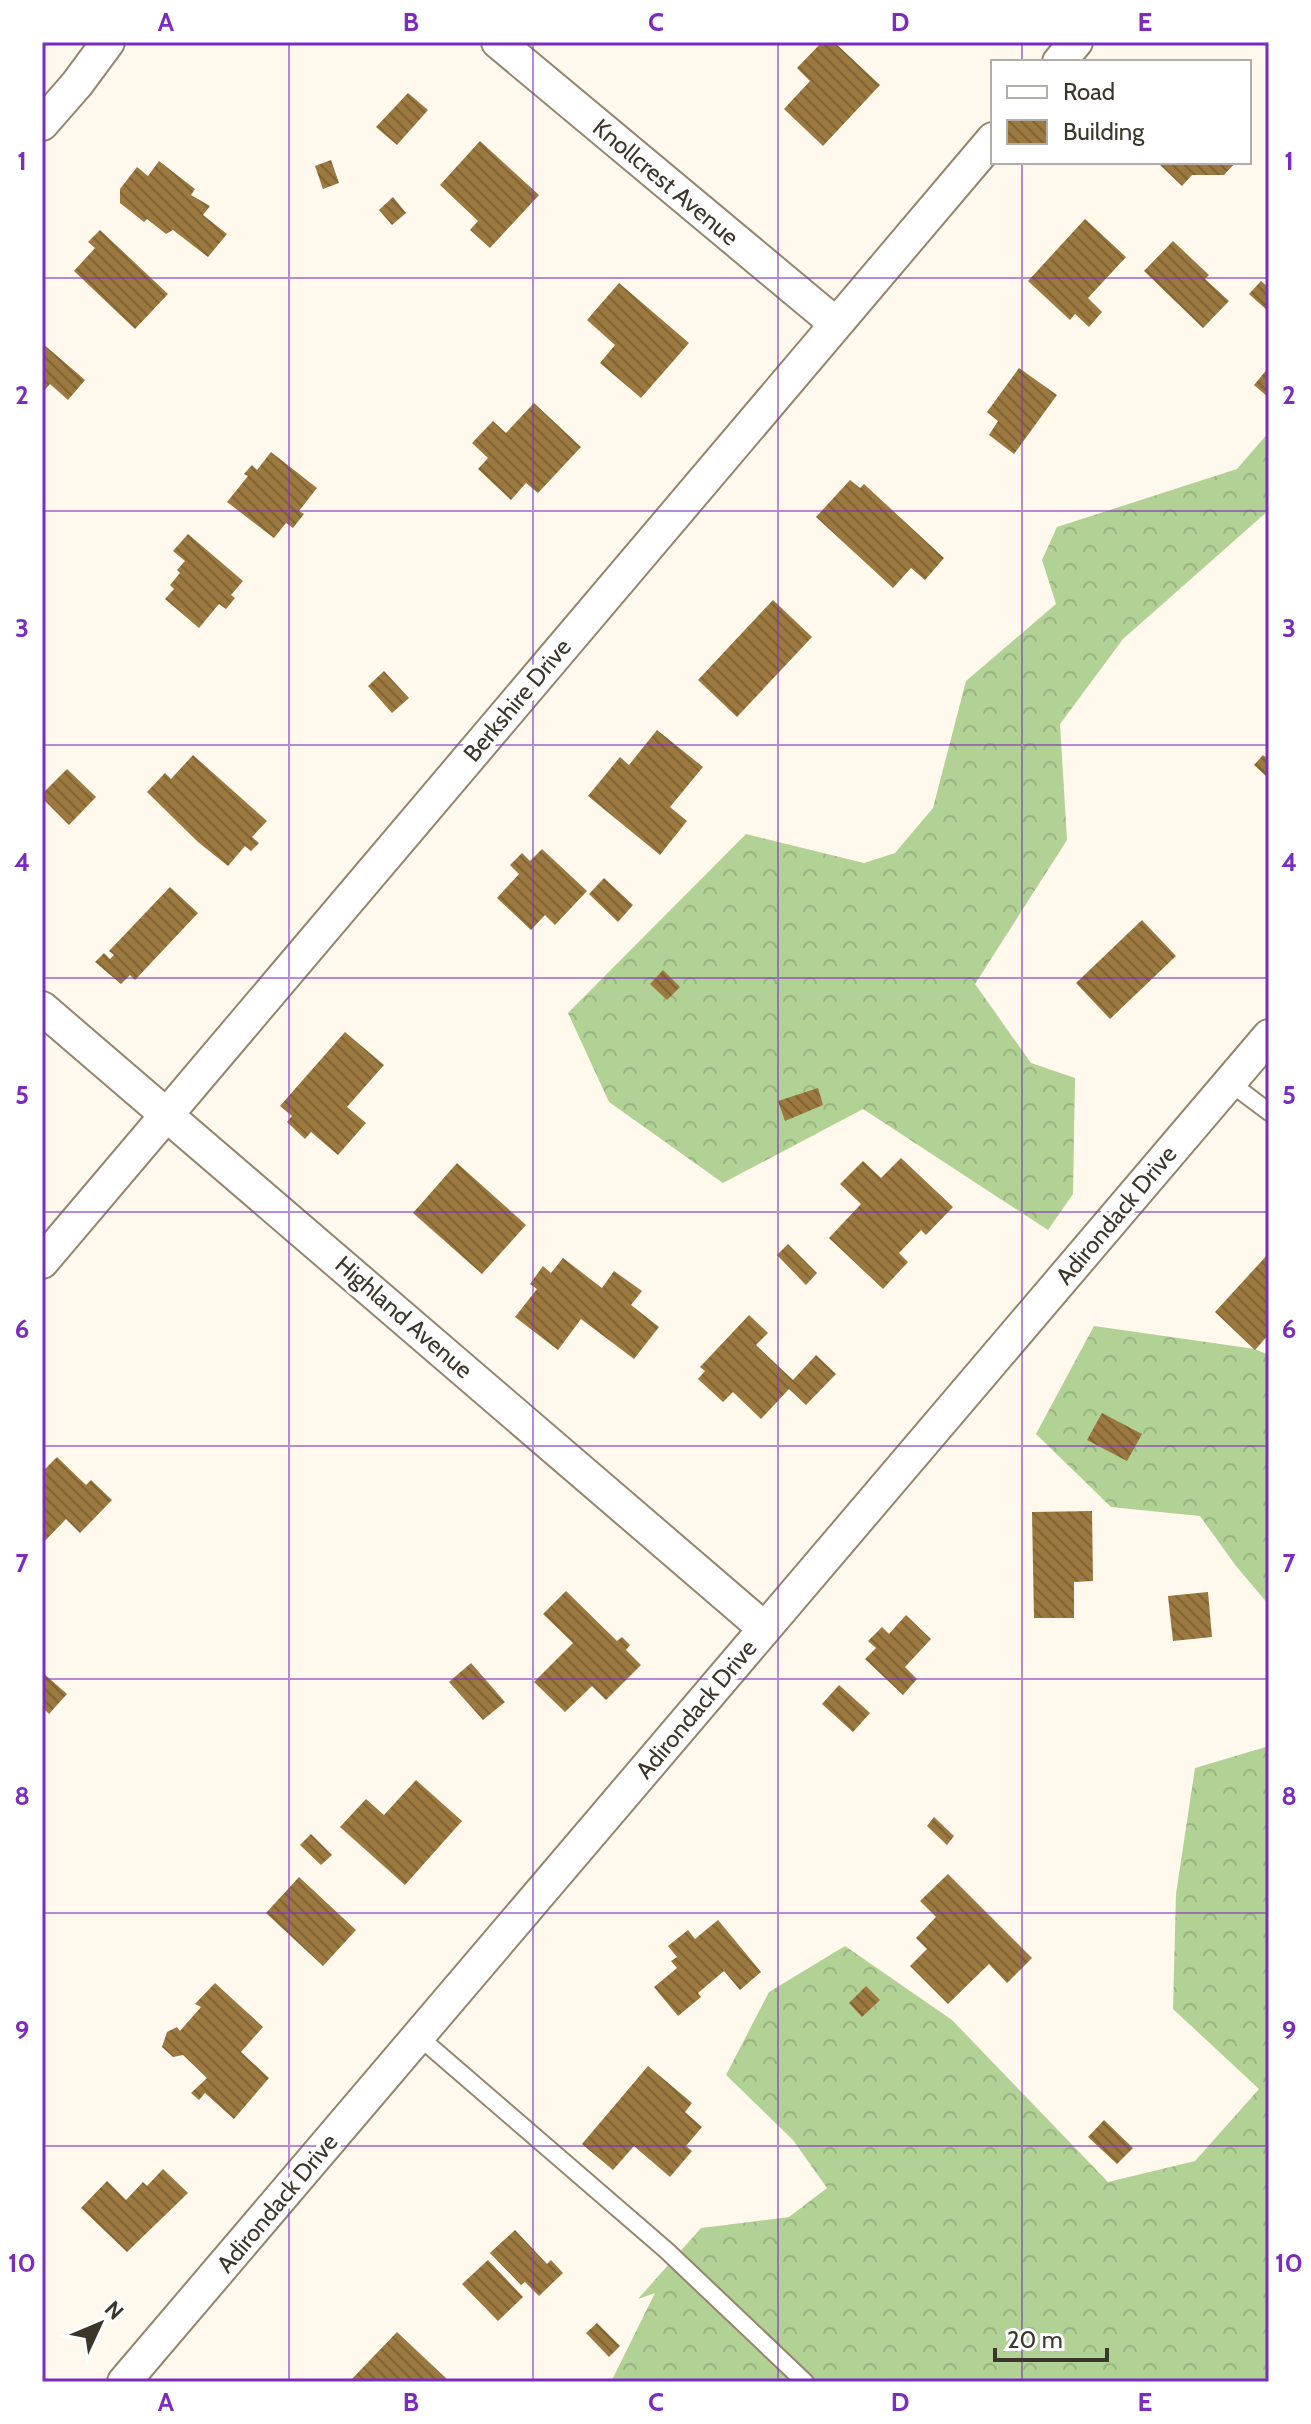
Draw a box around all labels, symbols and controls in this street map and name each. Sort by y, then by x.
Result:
text: A [158,6,175,38]
text: B [403,6,419,38]
text: C [648,6,664,38]
text: D [891,6,909,38]
text: E [1138,6,1152,38]
legend [991,60,1251,164]
text: Road [1063,77,1115,106]
street label: Knollcrest Avenue [587,113,745,251]
text: Building [1063,117,1145,146]
text: 1 [17,145,27,177]
text: 1 [1284,145,1294,177]
text: 2 [15,379,29,411]
text: 2 [1282,379,1296,411]
text: 3 [15,612,29,644]
text: 3 [1282,612,1296,644]
street label: Berkshire Drive [457,633,577,767]
text: 4 [14,846,30,878]
text: 4 [1281,846,1297,878]
text: 5 [15,1079,29,1111]
text: 5 [1282,1079,1296,1111]
street label: Adirondack Drive [1049,1140,1183,1290]
street label: Highland Avenue [330,1250,478,1384]
text: 6 [15,1313,29,1345]
text: 6 [1282,1313,1296,1345]
text: 7 [15,1547,29,1579]
text: 7 [1282,1547,1296,1579]
street label: Adirondack Drive [629,1634,763,1784]
text: 8 [14,1780,30,1812]
text: 8 [1281,1780,1297,1812]
text: 9 [15,2014,29,2046]
text: 9 [1282,2014,1296,2046]
street label: Adirondack Drive [210,2128,344,2278]
text: 10 [8,2247,36,2279]
text: 10 [1275,2247,1303,2279]
north arrow [60,2284,140,2364]
text: N [99,2295,129,2325]
scale bar [995,2312,1107,2362]
text: 20 m [1007,2325,1063,2354]
text: A [158,2386,175,2418]
text: B [403,2386,419,2418]
text: C [648,2386,664,2418]
text: D [891,2386,909,2418]
text: E [1138,2386,1152,2418]

